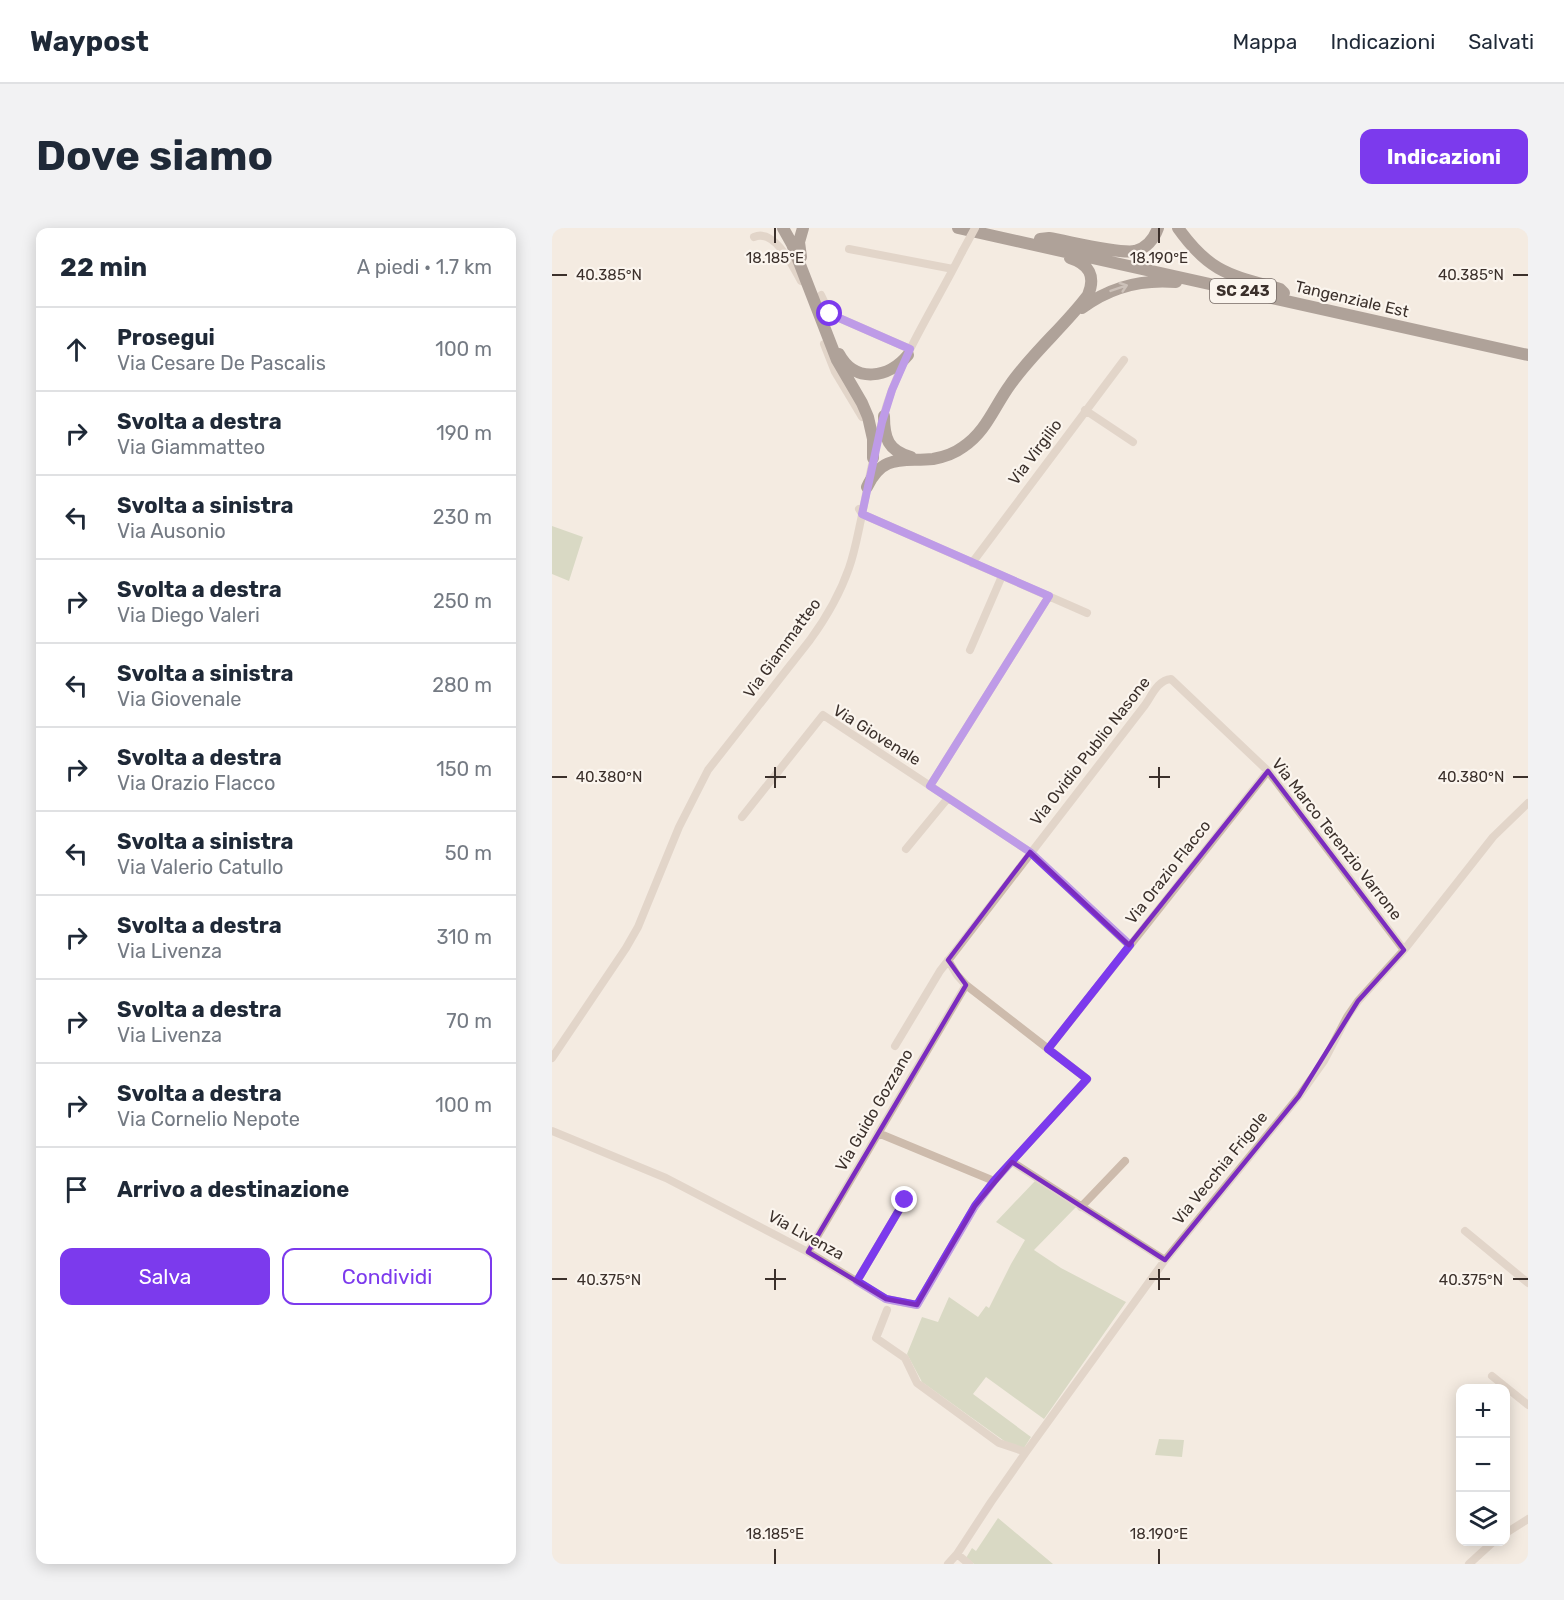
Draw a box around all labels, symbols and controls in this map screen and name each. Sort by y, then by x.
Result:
text: Waypost [30,25,149,58]
text: Mappa [1232,29,1297,54]
text: Indicazioni [1330,29,1435,54]
text: Salvati [1468,29,1534,54]
button: Indicazioni [1360,129,1528,184]
text: Dove siamo [36,131,273,181]
text: 18.185°E [746,249,804,267]
text: 18.190°E [1130,249,1188,267]
text: 22 min [60,252,147,283]
text: A piedi · 1.7 km [357,255,492,279]
text: 40.385°N [576,266,642,284]
text: 40.385°N [1438,266,1504,284]
street label: Tangenziale Est [1293,277,1411,321]
road number: SC 243 [1210,279,1276,303]
one-way arrow [1109,282,1128,293]
route start [816,300,842,326]
text: Prosegui [117,324,215,351]
icon: ahead [60,333,93,366]
text: 100 m [435,337,492,361]
text: Via Cesare De Pascalis [117,351,326,375]
text: Svolta a destra [117,408,282,435]
street label: Via Virgilio [1004,415,1066,489]
icon: right [60,417,93,450]
text: 190 m [436,421,492,445]
text: Via Giammatteo [117,435,265,459]
text: Svolta a sinistra [117,492,294,519]
icon: left [60,501,93,534]
text: 230 m [433,505,492,529]
text: Via Ausonio [117,519,226,543]
text: Svolta a destra [117,576,282,603]
icon: right [60,585,93,618]
text: 250 m [433,589,492,613]
street label: Via Giammatteo [739,594,825,702]
text: Via Diego Valeri [117,603,260,627]
text: Svolta a sinistra [117,660,294,687]
icon: left [60,669,93,702]
text: 280 m [432,673,492,697]
street label: Via Ovidio Publio Nasone [1026,673,1154,829]
text: Via Giovenale [117,687,242,711]
street label: Via Giovenale [830,701,924,769]
text: Svolta a destra [117,744,282,771]
icon: right [60,753,93,786]
street label: Via Marco Terenzio Varrone [1268,754,1406,924]
text: 150 m [436,757,492,781]
text: 40.380°N [576,768,642,786]
text: 40.380°N [1438,768,1504,786]
text: Via Orazio Flacco [117,771,275,795]
street label: Via Orazio Flacco [1122,816,1214,928]
text: Svolta a sinistra [117,828,294,855]
icon: left [60,837,93,870]
text: 50 m [445,841,492,865]
text: Via Valerio Catullo [117,855,284,879]
text: Svolta a destra [117,912,282,939]
icon: right [60,921,93,954]
text: 310 m [436,925,492,949]
text: Via Livenza [117,939,222,963]
text: Svolta a destra [117,996,282,1023]
icon: right [60,1005,93,1038]
text: 70 m [446,1009,492,1033]
text: Via Livenza [117,1023,222,1047]
street label: Via Guido Gozzano [831,1045,917,1175]
text: Svolta a destra [117,1080,282,1107]
icon: right [60,1089,93,1122]
text: 100 m [435,1093,492,1117]
text: Via Cornelio Nepote [117,1107,300,1131]
street label: Via Vecchia Frigole [1169,1108,1271,1228]
icon: arrive [60,1173,93,1206]
text: Arrivo a destinazione [117,1176,349,1203]
route end [891,1186,917,1212]
street label: Via Livenza [765,1206,847,1264]
button: Salva [60,1248,270,1305]
button: Condividi [282,1248,492,1305]
text: 40.375°N [577,1271,641,1289]
text: 40.375°N [1439,1271,1503,1289]
map controls [1456,1384,1510,1546]
button: + [1456,1384,1510,1438]
button: − [1456,1438,1510,1492]
button: layers [1456,1492,1510,1546]
text: 18.185°E [746,1525,804,1543]
text: 18.190°E [1130,1525,1188,1543]

